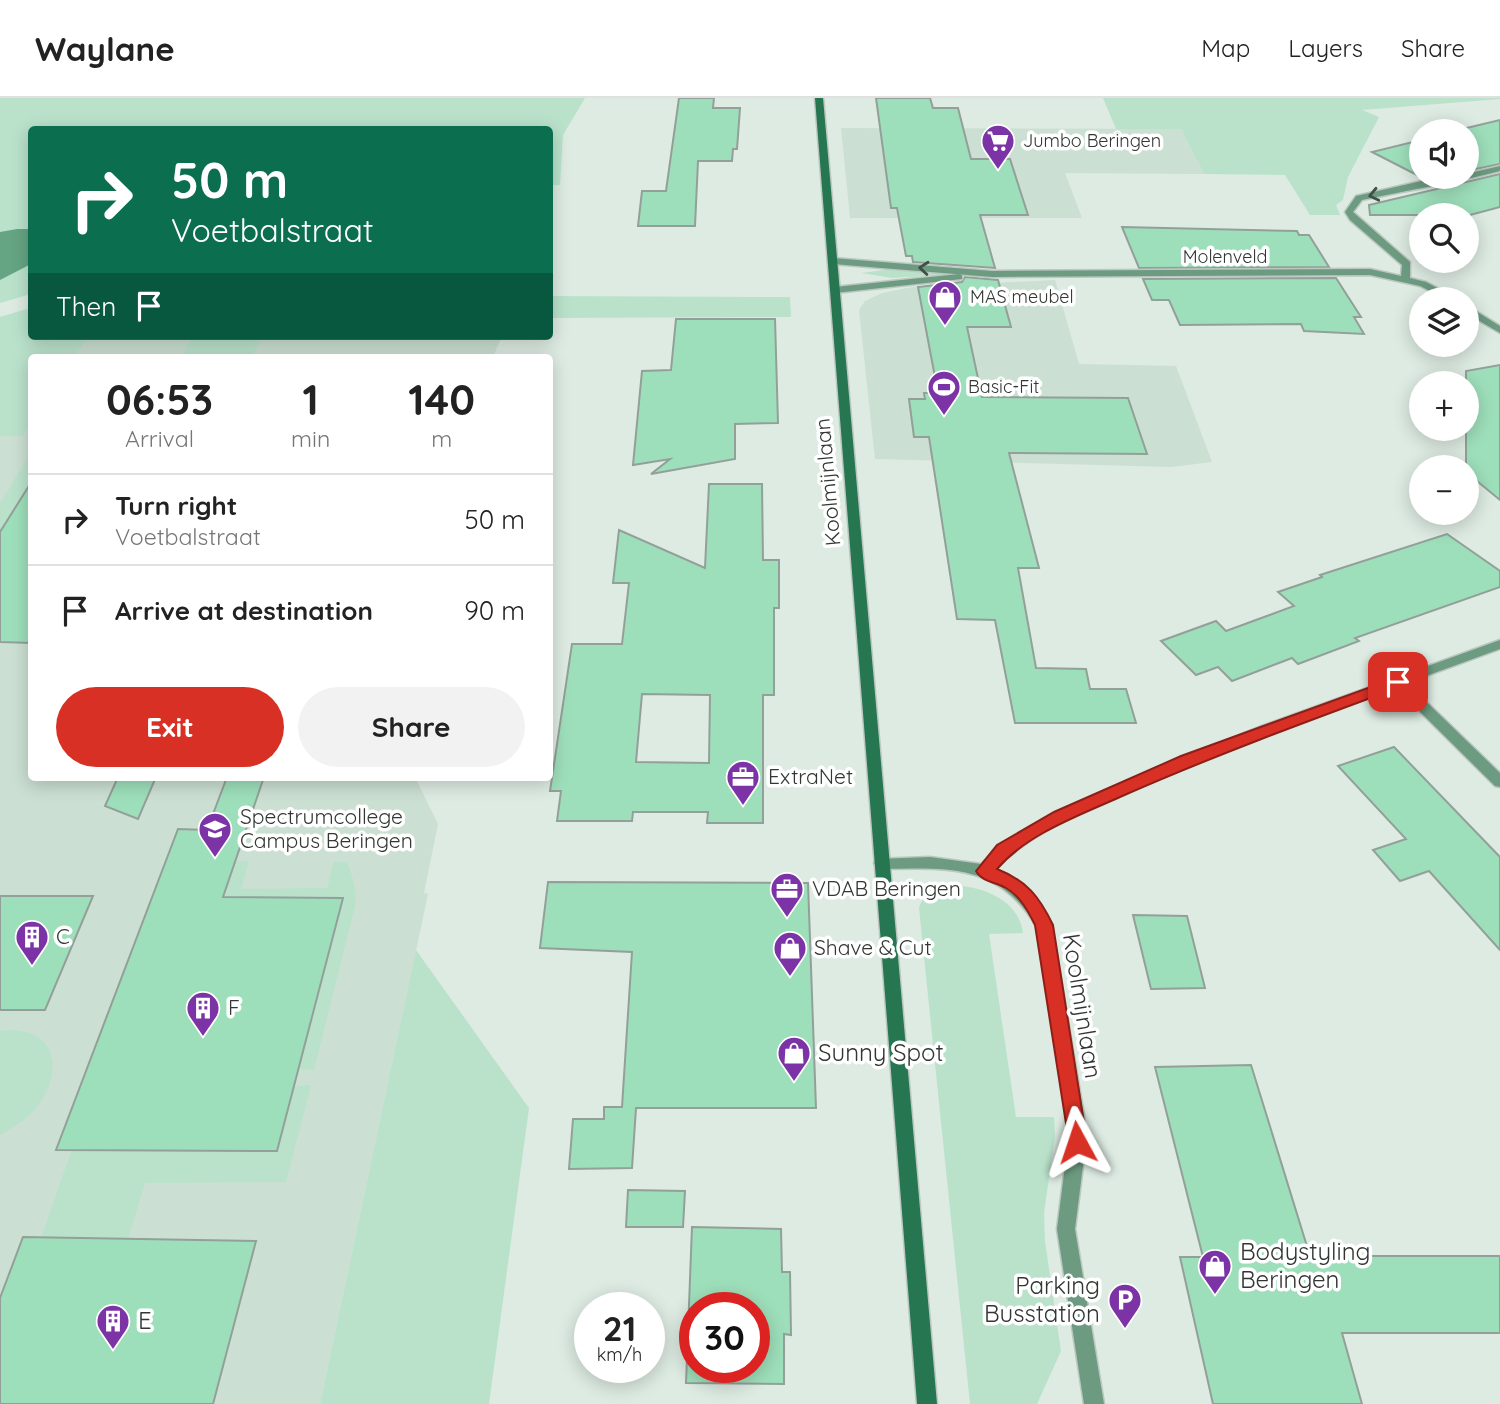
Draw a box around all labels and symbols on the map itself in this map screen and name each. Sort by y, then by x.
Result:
supermarket icon: Jumbo Beringen [979,122,1017,171]
place label: Jumbo Beringen [1023,129,1161,152]
one-way arrow [1368,187,1380,201]
street label: Molenveld [1183,245,1267,268]
one-way arrow [918,260,930,275]
shop icon: MAS meubel [926,278,964,327]
place label: MAS meubel [970,285,1074,308]
sports icon: Basic-Fit [925,368,963,417]
place label: Basic-Fit [968,375,1039,398]
street label: Koolmijnlaan [808,417,846,547]
pin [1368,652,1428,712]
office icon: ExtraNet [724,758,762,807]
place label: ExtraNet [768,763,853,789]
place label: Spectrumcollege Campus Beringen [240,803,413,853]
school or university icon: Spectrumcollege Campus Beringen [196,810,234,859]
office icon: VDAB Beringen [768,870,806,919]
place label: VDAB Beringen [812,875,961,901]
building icon: C [13,918,51,967]
place label: C [56,923,70,949]
shop icon: Shave & Cut [771,929,809,978]
street label: Koolmijnlaan [1057,931,1109,1080]
place label: Shave & Cut [814,934,932,960]
building icon: F [184,989,222,1038]
place label: F [228,994,240,1020]
shop icon: Sunny Spot [775,1034,813,1083]
place label: Sunny Spot [818,1037,944,1067]
position arrow [1040,1105,1114,1179]
place label: Bodystyling Beringen [1240,1236,1371,1294]
shop icon: Bodystyling Beringen [1196,1247,1234,1296]
place label: Parking Busstation [984,1270,1100,1328]
parking icon: Parking Busstation [1106,1281,1144,1330]
speed limit sign: 30 [679,1292,770,1383]
building icon: E [94,1302,132,1351]
place label: E [138,1305,152,1335]

